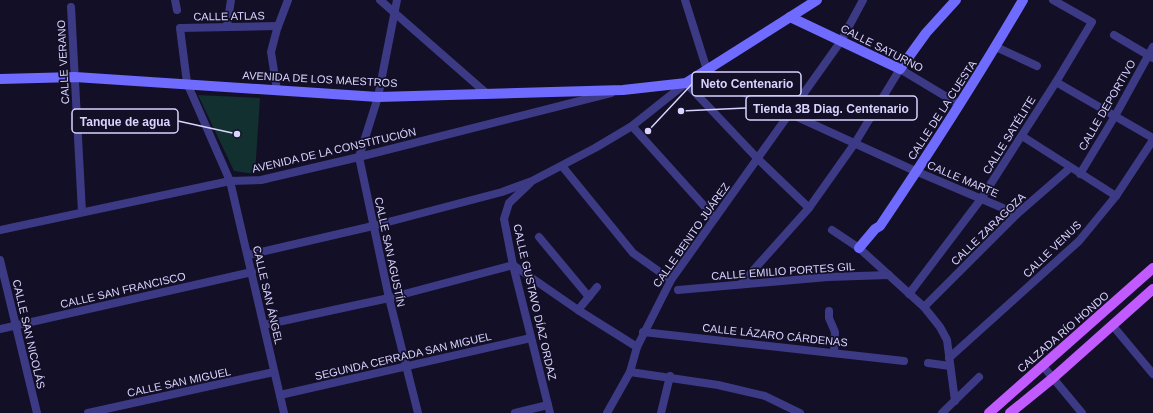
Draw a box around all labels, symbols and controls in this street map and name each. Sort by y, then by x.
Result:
street label: CALLE ATLAS [193,9,265,23]
street label: CALLE VERANO [55,19,71,104]
street label: CALLE SATURNO [839,22,926,74]
street label: CALLE DEPORTIVO [1076,57,1138,152]
street label: CALLE DE LA CUESTA [905,58,979,162]
street label: AVENIDA DE LOS MAESTROS [242,69,398,89]
callout: Neto Centenario [692,72,801,96]
text: Neto Centenario [701,77,793,91]
street label: CALLE SATÉLITE [980,94,1038,176]
callout: Tienda 3B Diag. Centenario [746,96,917,120]
text: Tienda 3B Diag. Centenario [753,102,909,116]
callout: Tanque de agua [72,109,178,133]
text: Tanque de agua [80,115,171,129]
street label: AVENIDA DE LA CONSTITUCIÓN [251,125,417,175]
street label: CALLE MARTE [926,159,1000,199]
street label: CALLE BENITO JUÁREZ [650,180,732,289]
street label: CALLE ZARAGOZA [948,190,1028,268]
street label: CALLE SAN AGUSTÍN [373,196,408,308]
street label: CALLE VENUS [1021,218,1083,280]
street label: CALLE GUSTAVO DÍAZ ORDAZ [511,223,559,381]
street label: CALLE SAN ÁNGEL [251,245,285,345]
street label: CALLE EMILIO PORTES GIL [711,260,855,282]
street label: CALLE SAN FRANCISCO [59,270,187,310]
street label: CALLE SAN NICOLÁS [11,278,47,390]
street label: CALZADA RÍO HONDO [1015,289,1111,375]
street label: CALLE LÁZARO CÁRDENAS [702,321,848,349]
street label: SEGUNDA CERRADA SAN MIGUEL [314,330,492,382]
street label: CALLE SAN MIGUEL [126,365,232,399]

